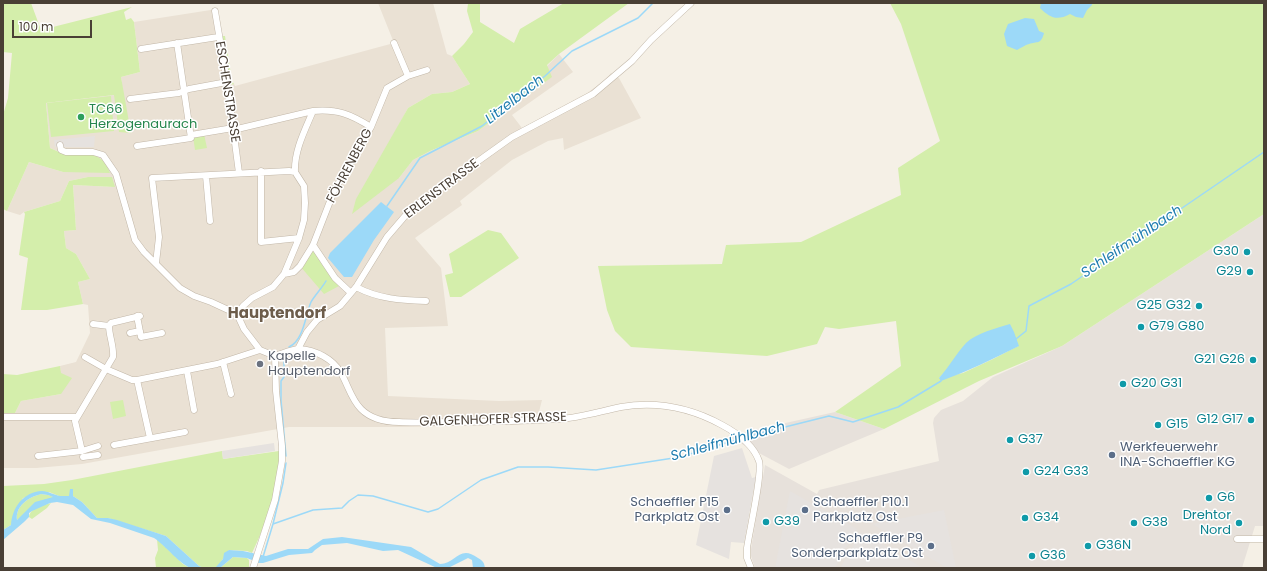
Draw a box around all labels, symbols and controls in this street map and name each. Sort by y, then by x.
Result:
scale bar [14,12,94,38]
text: 100 m [19,18,53,35]
street label: ESCHENSTRASSE [211,40,243,144]
water label: Litzelbach [482,72,548,128]
place label: TC66 Herzogenaurach [89,102,197,133]
marker: TC66 Herzogenaurach [76,112,86,122]
street label: FÖHRENBERG [324,126,376,206]
street label: ERLENSTRASSE [402,156,482,222]
water label: Schleifmühlbach [1078,202,1186,282]
place label: G30 [1213,244,1239,260]
marker: G30 [1242,247,1252,257]
place label: G29 [1216,264,1242,280]
marker: G29 [1245,267,1255,277]
place label: G25 G32 [1137,298,1191,314]
marker: G25 G32 [1194,301,1204,311]
district label: Hauptendorf [228,305,326,323]
place label: G79 G80 [1149,319,1204,335]
marker: G79 G80 [1136,322,1146,332]
place label: Kapelle Hauptendorf [268,349,350,380]
place label: G21 G26 [1194,352,1245,368]
marker: G21 G26 [1248,355,1258,365]
marker: Kapelle Hauptendorf [255,359,265,369]
place label: G20 G31 [1131,376,1182,392]
marker: G20 G31 [1118,379,1128,389]
street label: GALGENHOFER STRASSE [419,410,567,430]
place label: G12 G17 [1196,412,1243,428]
marker: G12 G17 [1246,415,1256,425]
place label: G15 [1166,417,1188,433]
water label: Schleifmühlbach [669,419,787,465]
marker: G15 [1153,420,1163,430]
place label: G37 [1018,432,1043,448]
marker: G37 [1005,435,1015,445]
place label: Werkfeuerwehr INA-Schaeffler KG [1120,440,1235,471]
marker: Werkfeuerwehr INA-Schaeffler KG [1107,450,1117,460]
place label: G24 G33 [1034,464,1089,480]
marker: G24 G33 [1021,467,1031,477]
place label: G6 [1217,490,1235,506]
marker: G6 [1204,493,1214,503]
place label: Schaeffler P15 Parkplatz Ost [630,495,719,526]
place label: Schaeffler P10.1 Parkplatz Ost [813,495,909,526]
marker: Schaeffler P15 Parkplatz Ost [722,505,732,515]
marker: Schaeffler P10.1 Parkplatz Ost [800,505,810,515]
place label: Drehtor Nord [1183,508,1231,539]
place label: G34 [1033,510,1059,526]
marker: G34 [1020,513,1030,523]
place label: G39 [774,514,800,530]
place label: G38 [1142,515,1168,531]
marker: G39 [761,517,771,527]
marker: G38 [1129,518,1139,528]
marker: Drehtor Nord [1234,518,1244,528]
place label: Schaeffler P9 Sonderparkplatz Ost [791,531,923,562]
place label: G36N [1096,538,1131,554]
marker: Schaeffler P9 Sonderparkplatz Ost [926,541,936,551]
marker: G36N [1083,541,1093,551]
place label: G36 [1040,548,1066,564]
marker: G36 [1027,551,1037,561]

